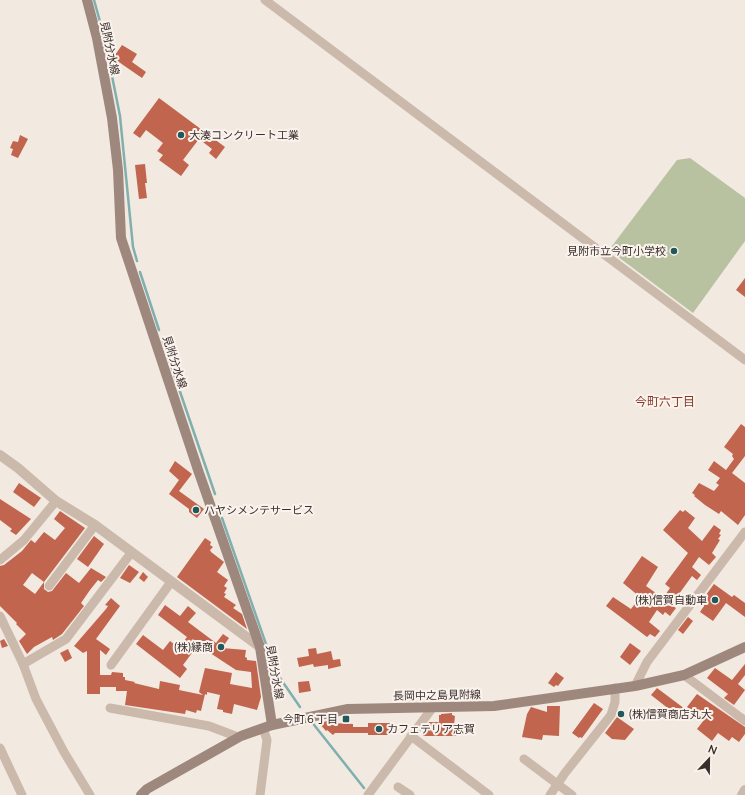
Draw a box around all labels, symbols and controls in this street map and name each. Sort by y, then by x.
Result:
street label: 見附分水線 [98,20,123,76]
place label: 大湊コンクリート工業 [189,128,299,141]
marker: 大湊コンクリート工業 [176,130,186,140]
place label: 見附市立今町小学校 [567,244,666,257]
marker: 見附市立今町小学校 [669,246,679,256]
street label: 見附分水線 [161,334,190,390]
district label: 今町六丁目 [635,394,695,409]
place label: ハヤシメンテサービス [204,503,314,516]
marker: ハヤシメンテサービス [191,505,201,515]
place label: (株)信賀自動車 [635,593,707,606]
marker: (株)信賀自動車 [710,595,720,605]
place label: (株)縁商 [174,640,213,653]
marker: (株)縁商 [216,642,226,652]
street label: 見附分水線 [264,644,287,700]
street label: 長岡中之島見附線 [393,687,481,702]
place label: (株)信賀商店丸大 [629,707,712,720]
marker: (株)信賀商店丸大 [616,709,626,719]
place label: 今町６丁目 [283,712,338,725]
marker: 今町６丁目 [341,714,351,724]
place label: カフェテリア志賀 [387,722,475,735]
marker: カフェテリア志賀 [374,724,384,734]
north arrow [689,739,729,779]
text: N [707,742,719,757]

